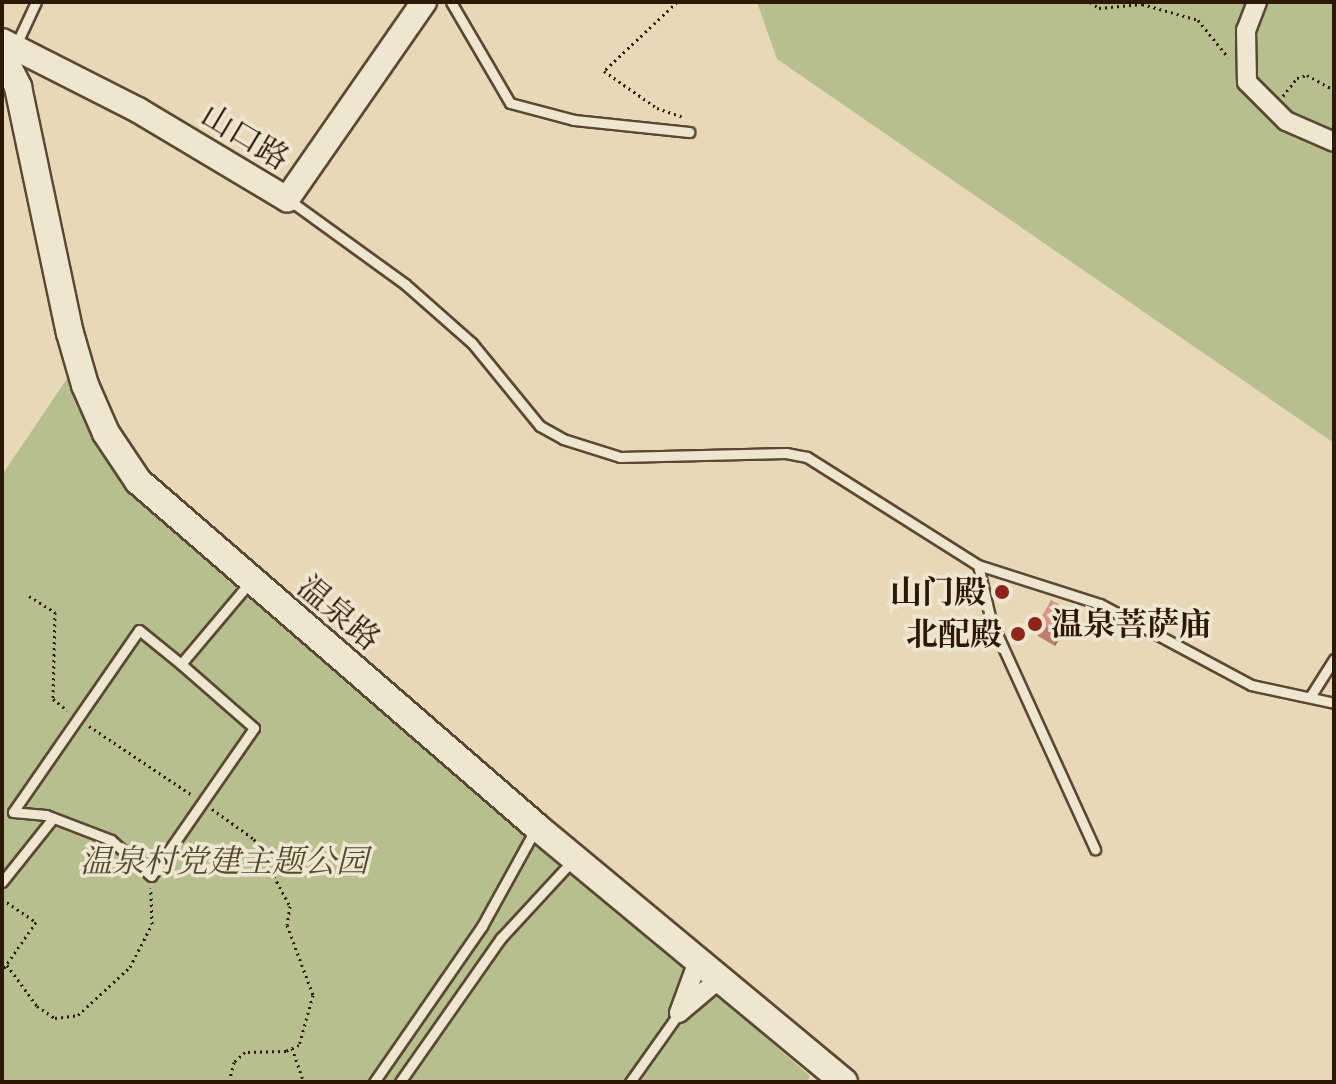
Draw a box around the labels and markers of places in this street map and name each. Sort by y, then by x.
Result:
place label: 山门殿 [890,573,986,611]
marker: 山门殿 [993,583,1011,601]
place label: 温泉菩萨庙 [1051,605,1211,643]
place label: 北配殿 [906,615,1002,653]
marker: 温泉菩萨庙 [1026,615,1044,633]
marker: 北配殿 [1009,625,1027,643]

